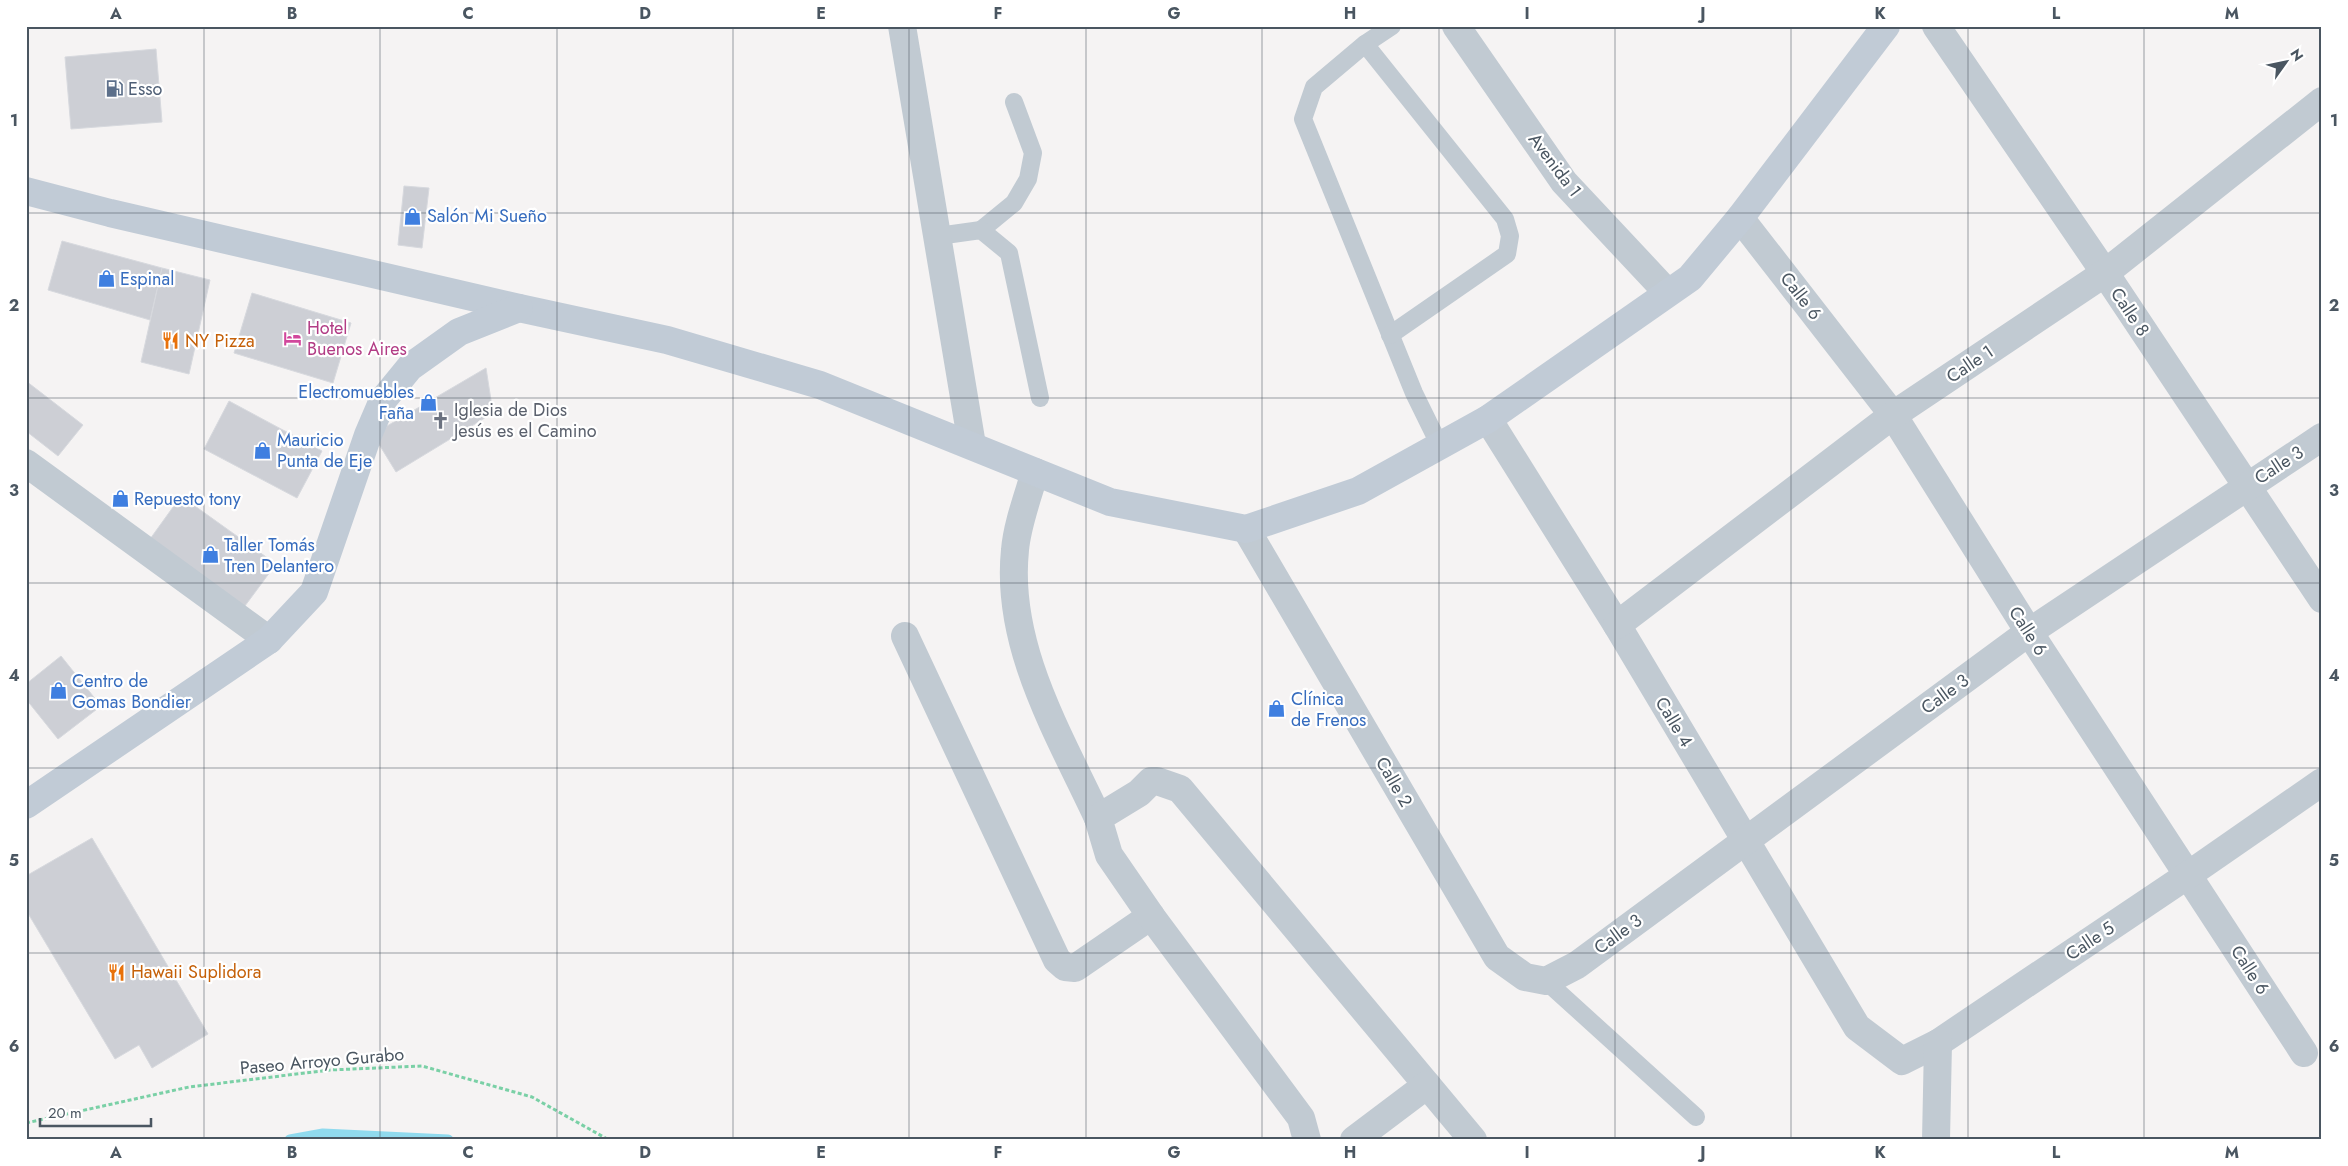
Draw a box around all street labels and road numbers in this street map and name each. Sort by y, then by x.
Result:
street label: Avenida 1 [1522,127,1588,203]
street label: Calle 6 [1774,267,1828,325]
street label: Calle 8 [2104,282,2156,342]
street label: Calle 1 [1941,339,1999,389]
street label: Calle 3 [2249,439,2309,491]
street label: Calle 6 [2002,601,2054,661]
street label: Calle 3 [1916,668,1975,720]
street label: Calle 4 [1649,692,1699,752]
street label: Calle 2 [1369,752,1419,812]
street label: Calle 3 [1589,908,1648,960]
street label: Calle 5 [2060,915,2120,967]
street label: Calle 6 [2224,940,2276,1000]
street label: Paseo Arroyo Gurabo [239,1041,405,1081]

